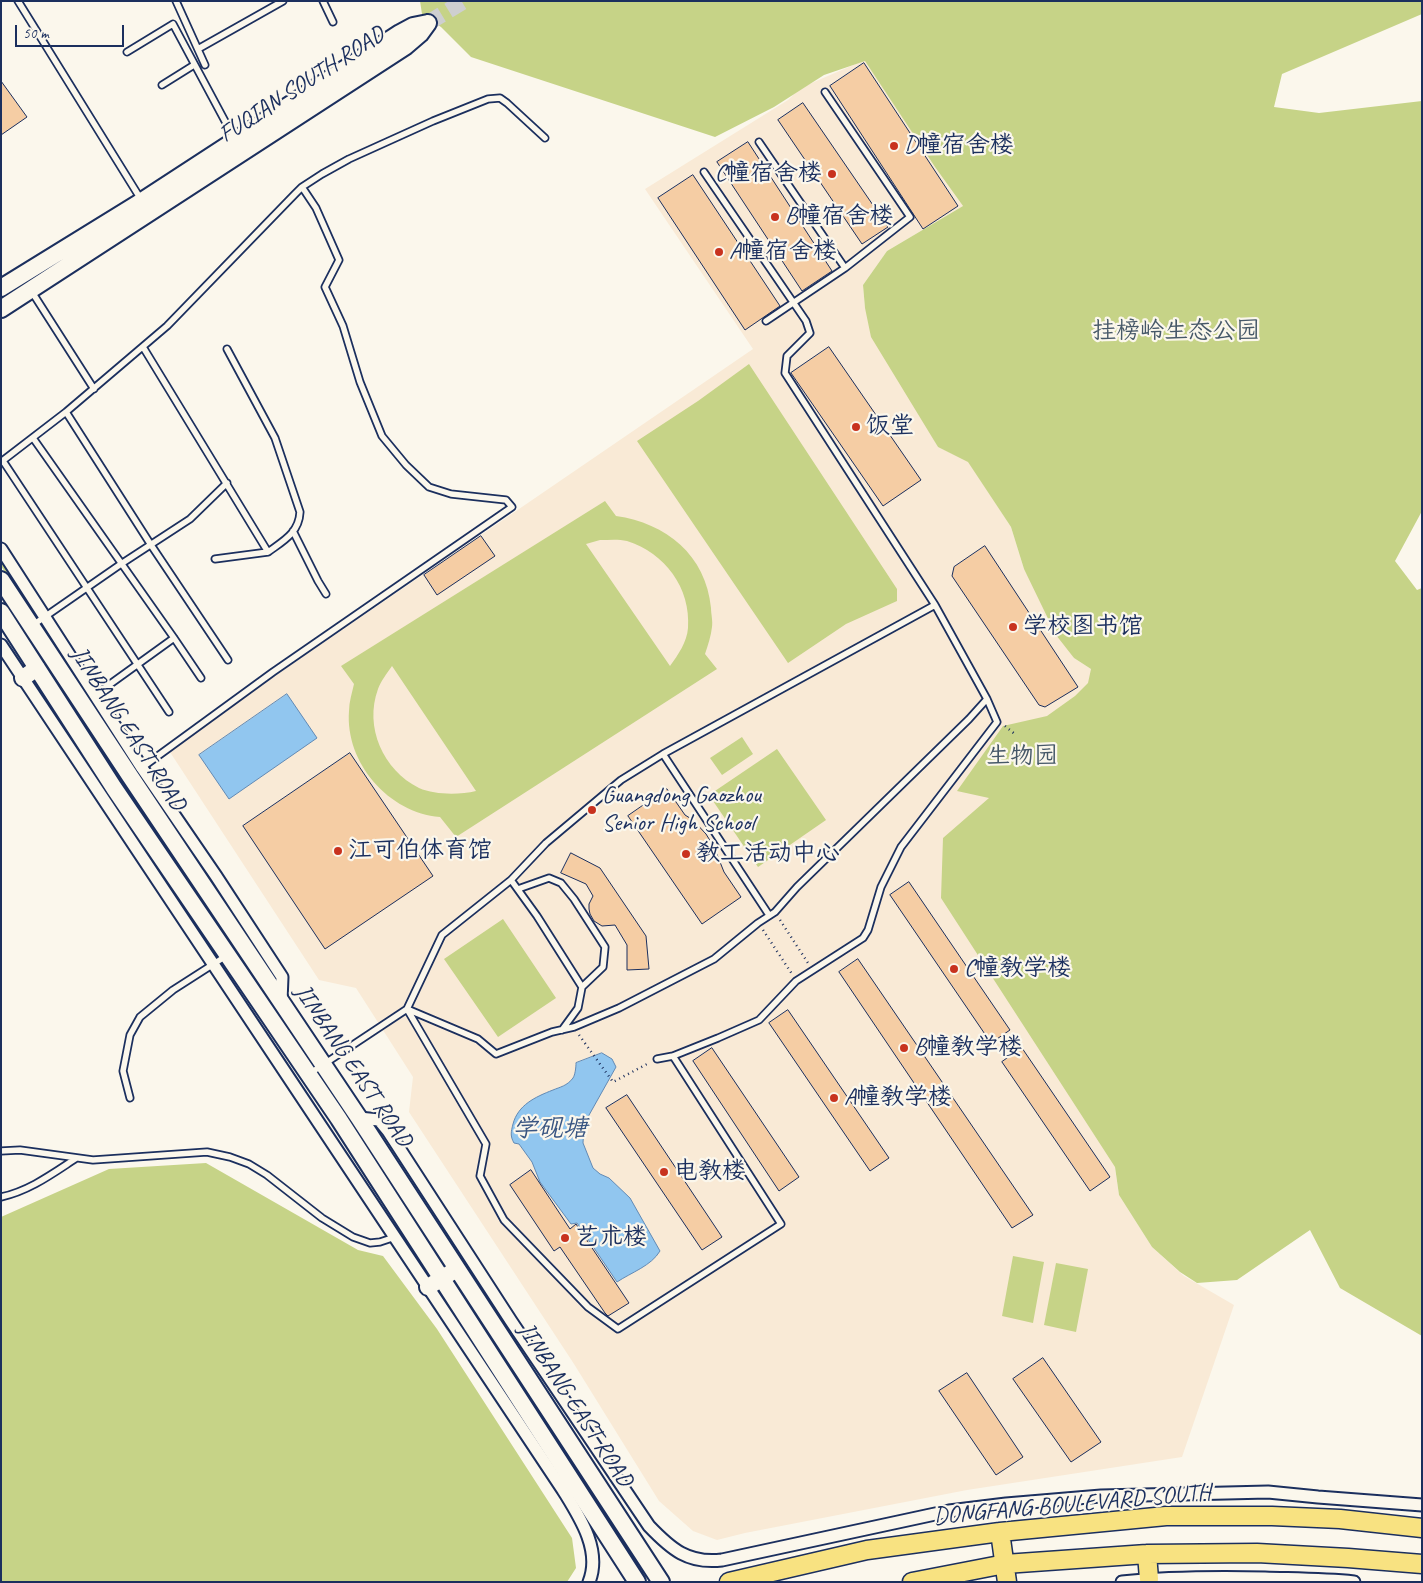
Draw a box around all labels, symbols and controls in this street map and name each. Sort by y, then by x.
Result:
scale bar [18,15,126,47]
street label: FUQIAN SOUTH ROAD [214,21,390,149]
text: 50 m [23,24,49,43]
place label: D幢宿舍楼 [904,132,1014,160]
marker: D幢宿舍楼 [888,140,900,152]
place label: C幢宿舍楼 [715,160,822,188]
marker: C幢宿舍楼 [826,168,838,180]
place label: B幢宿舍楼 [785,203,893,231]
marker: B幢宿舍楼 [769,211,781,223]
place label: A幢宿舍楼 [729,238,837,266]
marker: A幢宿舍楼 [713,246,725,258]
park label: 挂榜岭生态公园 [1092,318,1260,346]
place label: 饭堂 [866,413,914,441]
marker: 饭堂 [850,421,862,433]
place label: 学校图书馆 [1023,613,1143,641]
marker: 学校图书馆 [1007,621,1019,633]
street label: JINBANG EAST ROAD [64,641,192,817]
park label: 生物园 [986,743,1058,771]
place label: Guangdong Gaozhou Senior High School [602,782,761,838]
marker: Guangdong Gaozhou Senior High School [586,804,598,816]
place label: 江可伯体育馆 [348,837,492,865]
place label: 教工活动中心 [696,840,840,868]
marker: 江可伯体育馆 [332,845,344,857]
marker: 教工活动中心 [680,848,692,860]
place label: C幢教学楼 [964,955,1071,983]
marker: C幢教学楼 [948,963,960,975]
street label: JINBANG EAST ROAD [288,979,418,1153]
place label: B幢教学楼 [914,1034,1022,1062]
marker: B幢教学楼 [898,1042,910,1054]
place label: A幢教学楼 [844,1084,952,1112]
marker: A幢教学楼 [828,1092,840,1104]
water label: 学砚塘 [513,1114,587,1144]
place label: 电教楼 [674,1158,746,1186]
marker: 电教楼 [658,1166,670,1178]
place label: 艺术楼 [575,1224,647,1252]
marker: 艺术楼 [559,1232,571,1244]
street label: JINBANG EAST ROAD [511,1317,639,1493]
street label: DONGFANG BOULEVARD SOUTH [932,1479,1212,1531]

